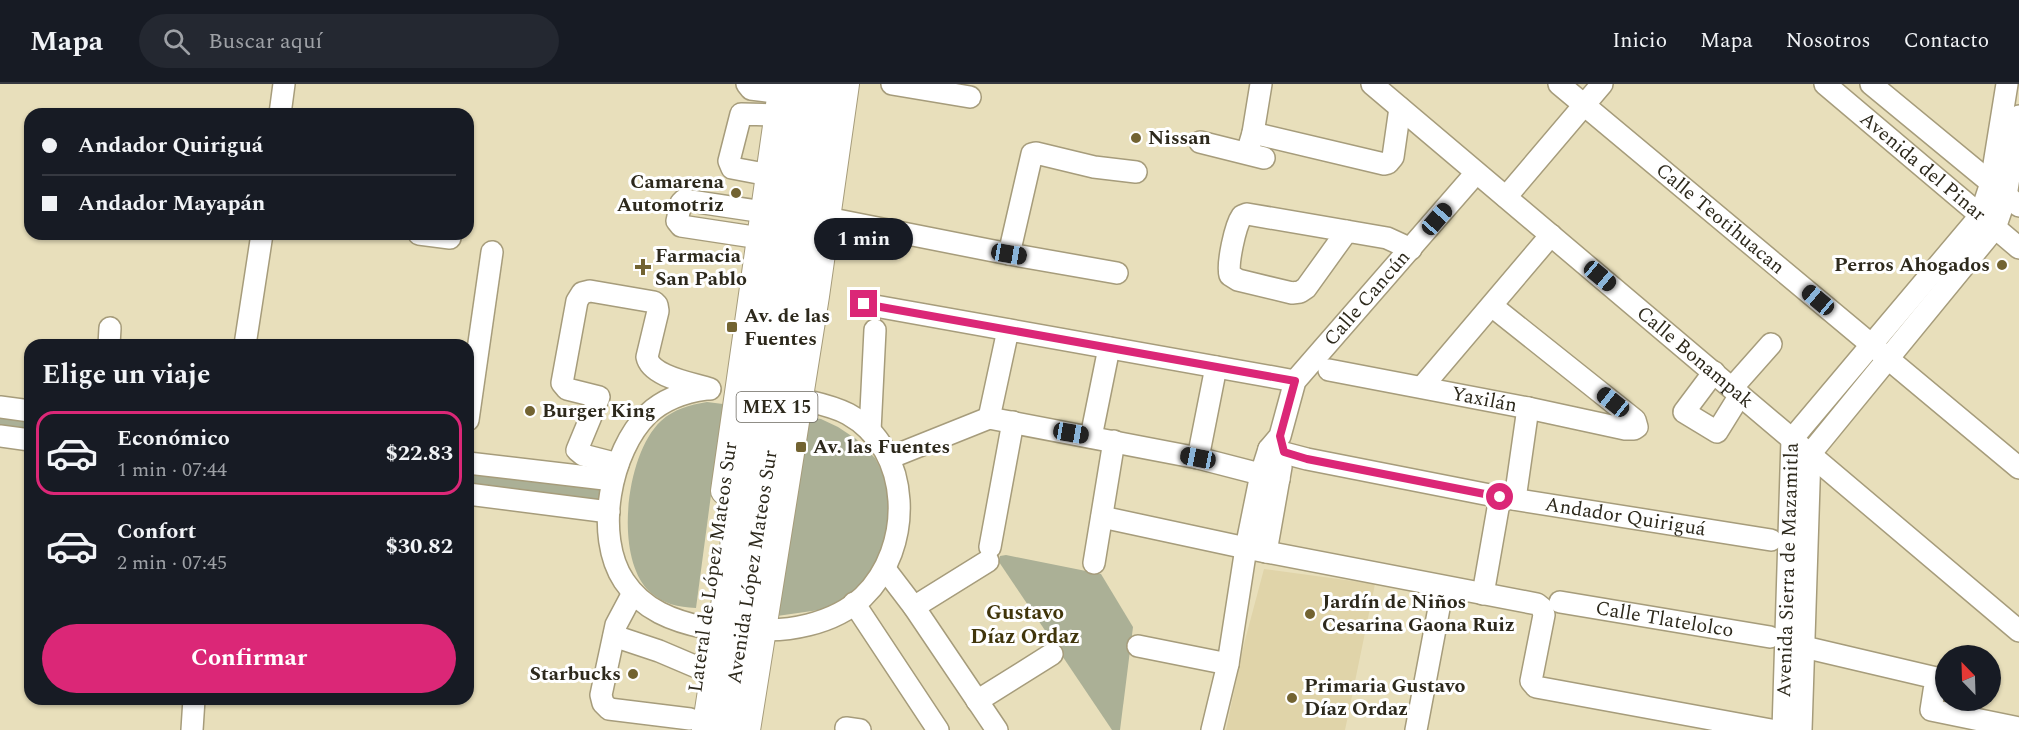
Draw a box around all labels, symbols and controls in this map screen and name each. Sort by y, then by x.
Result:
search box [139,14,559,68]
text: Mapa [30,20,103,63]
icon: search [160,25,193,58]
text: Buscar aquí [208,25,322,58]
text: Inicio [1612,25,1667,57]
text: Mapa [1700,25,1753,57]
text: Nosotros [1786,25,1871,57]
text: Contacto [1904,25,1989,57]
street label: Avenida del Pinar [1853,104,1993,229]
place label: Nissan [1148,123,1211,153]
text: Andador Quiriguá [78,129,263,162]
marker: Nissan [1129,131,1143,145]
street label: Calle Teotihuacan [1649,156,1792,282]
place label: Camarena Automotriz [617,167,725,220]
marker: Camarena Automotriz [729,186,743,200]
text: Andador Mayapán [78,187,265,220]
car [1418,200,1456,238]
callout: 1 min [814,217,914,259]
text: 1 min [837,224,890,254]
place label: Farmacia San Pablo [655,241,747,294]
car [990,242,1028,266]
street label: Calle Cancún [1317,243,1418,353]
place label: Perros Ahogados [1834,250,1990,280]
car [1580,258,1620,294]
marker: Perros Ahogados [1995,258,2009,272]
marker: Farmacia San Pablo [636,260,650,274]
car [1798,282,1838,318]
route end [850,290,877,317]
street label: Calle Bonampak [1630,299,1760,416]
place label: Av. de las Fuentes [744,301,830,354]
marker: Av. de las Fuentes [725,320,739,334]
text: Elige un viaje [42,354,210,396]
street label: Yaxilán [1449,379,1520,421]
car [1593,384,1633,420]
road number: MEX 15 [736,392,818,422]
place label: Burger King [542,396,656,426]
marker: Burger King [523,404,537,418]
car [1052,421,1090,445]
text: Económico [117,422,230,455]
icon: car [45,426,99,480]
place label: Av. las Fuentes [813,432,950,462]
text: $22.83 [385,437,453,470]
street label: Lateral de López Mateos Sur [681,440,745,694]
marker: Av. las Fuentes [794,440,808,454]
street label: Avenida Sierra de Mazamitla [1769,442,1807,698]
car [1179,446,1217,470]
street label: Avenida López Mateos Sur [719,448,786,686]
text: 1 min · 07:44 [117,455,227,485]
route start [1486,483,1513,510]
street label: Andador Quiriguá [1543,489,1708,544]
text: Confort [117,515,196,548]
icon: car [45,519,99,573]
text: $30.82 [385,530,453,563]
text: 2 min · 07:45 [117,548,227,578]
place label: Jardín de Niños Cesarina Gaona Ruiz [1322,587,1515,640]
street label: Calle Tlatelolco [1593,593,1736,646]
district label: Gustavo Díaz Ordaz [970,597,1080,653]
marker: Jardín de Niños Cesarina Gaona Ruiz [1303,607,1317,621]
button: Confirmar [42,624,456,693]
north arrow [1935,645,2001,711]
map controls [1935,645,2001,711]
place label: Starbucks [529,659,621,689]
marker: Starbucks [626,667,640,681]
place label: Primaria Gustavo Díaz Ordaz [1304,671,1466,724]
marker: Primaria Gustavo Díaz Ordaz [1285,691,1299,705]

